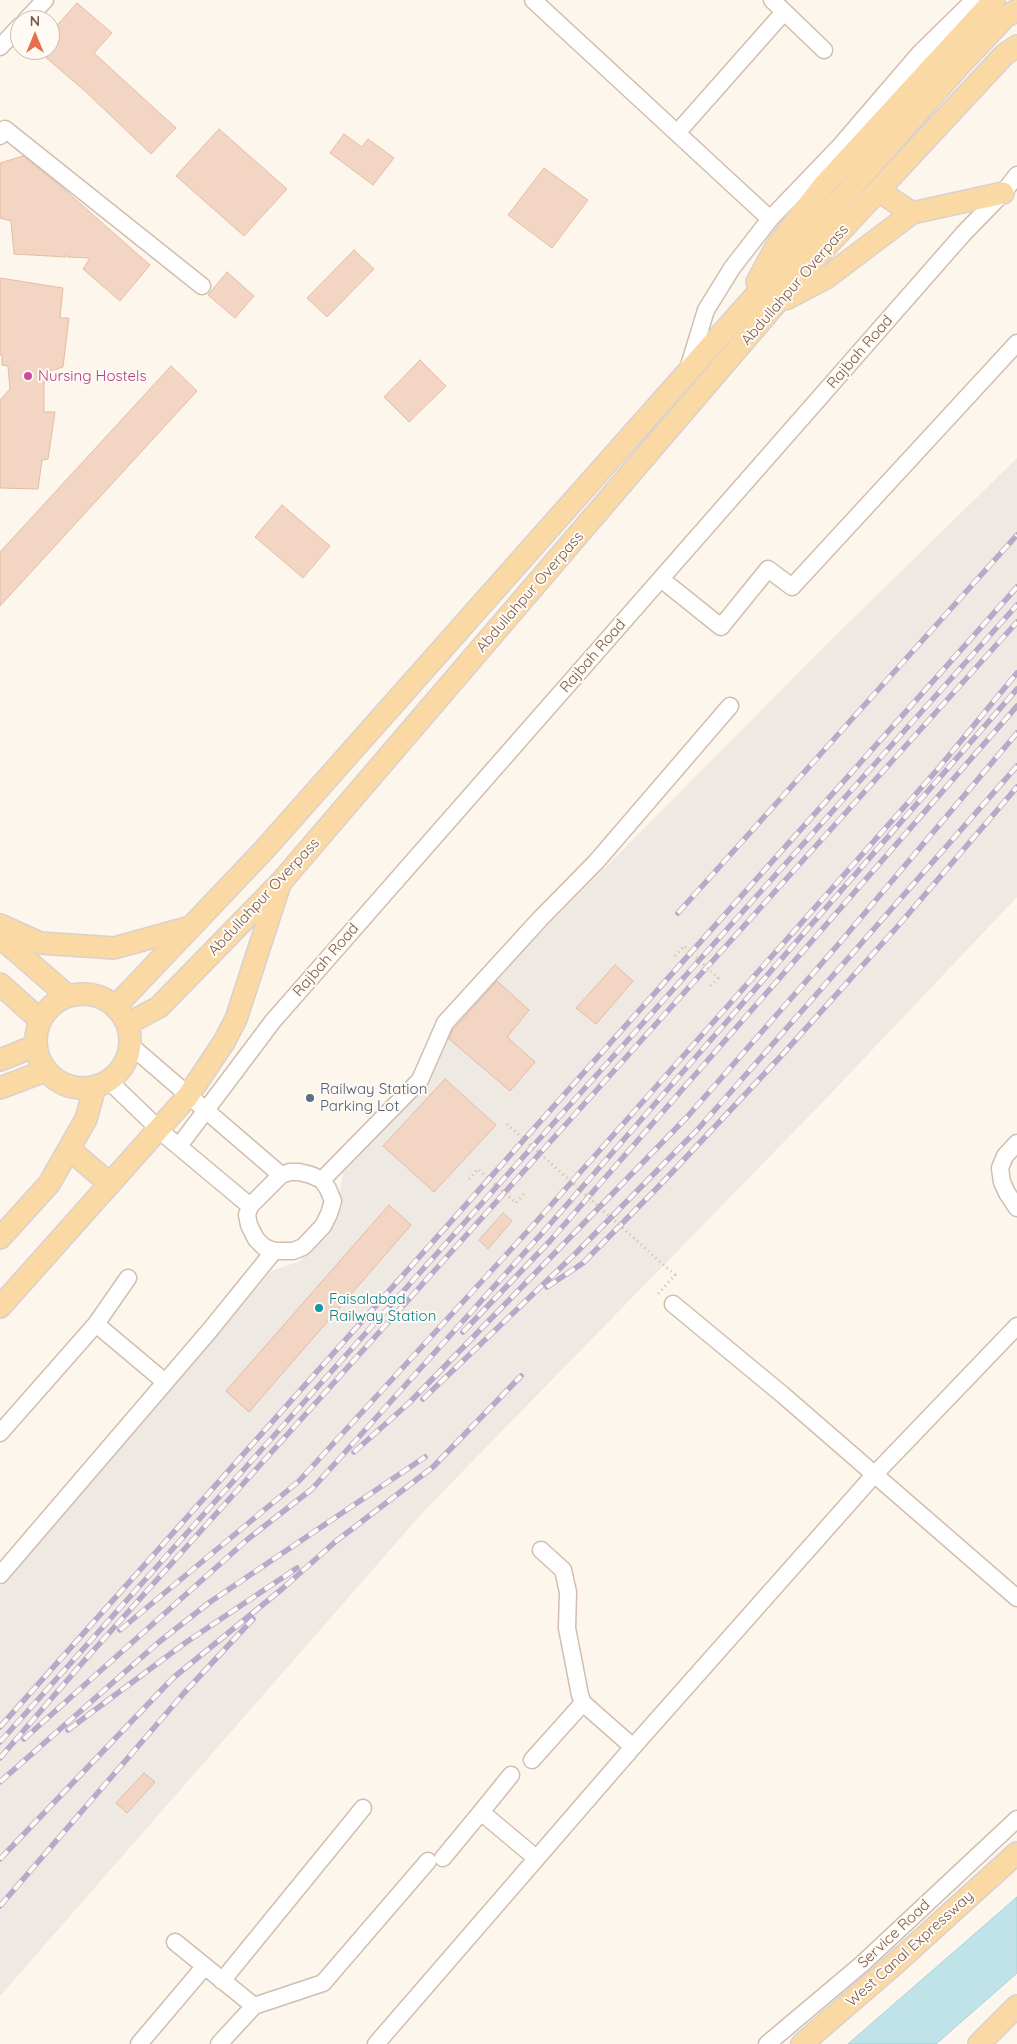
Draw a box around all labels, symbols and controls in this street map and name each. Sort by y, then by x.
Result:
north arrow [10,10,60,60]
text: N [30,12,40,30]
street label: Abdullahpur Overpass [738,221,852,349]
street label: Rajbah Road [823,312,897,392]
place label: Nursing Hostels [38,367,146,385]
marker: Nursing Hostels [22,370,34,382]
street label: Abdullahpur Overpass [473,528,587,656]
street label: Rajbah Road [556,616,630,696]
street label: Abdullahpur Overpass [205,834,323,960]
street label: Rajbah Road [289,920,363,1000]
place label: Railway Station Parking Lot [320,1080,427,1115]
marker: Railway Station Parking Lot [304,1092,316,1104]
place label: Faisalabad Railway Station [329,1290,436,1325]
marker: Faisalabad Railway Station [313,1302,325,1314]
street label: West Canal Expressway [843,1887,977,2011]
street label: Service Road [854,1896,934,1972]

